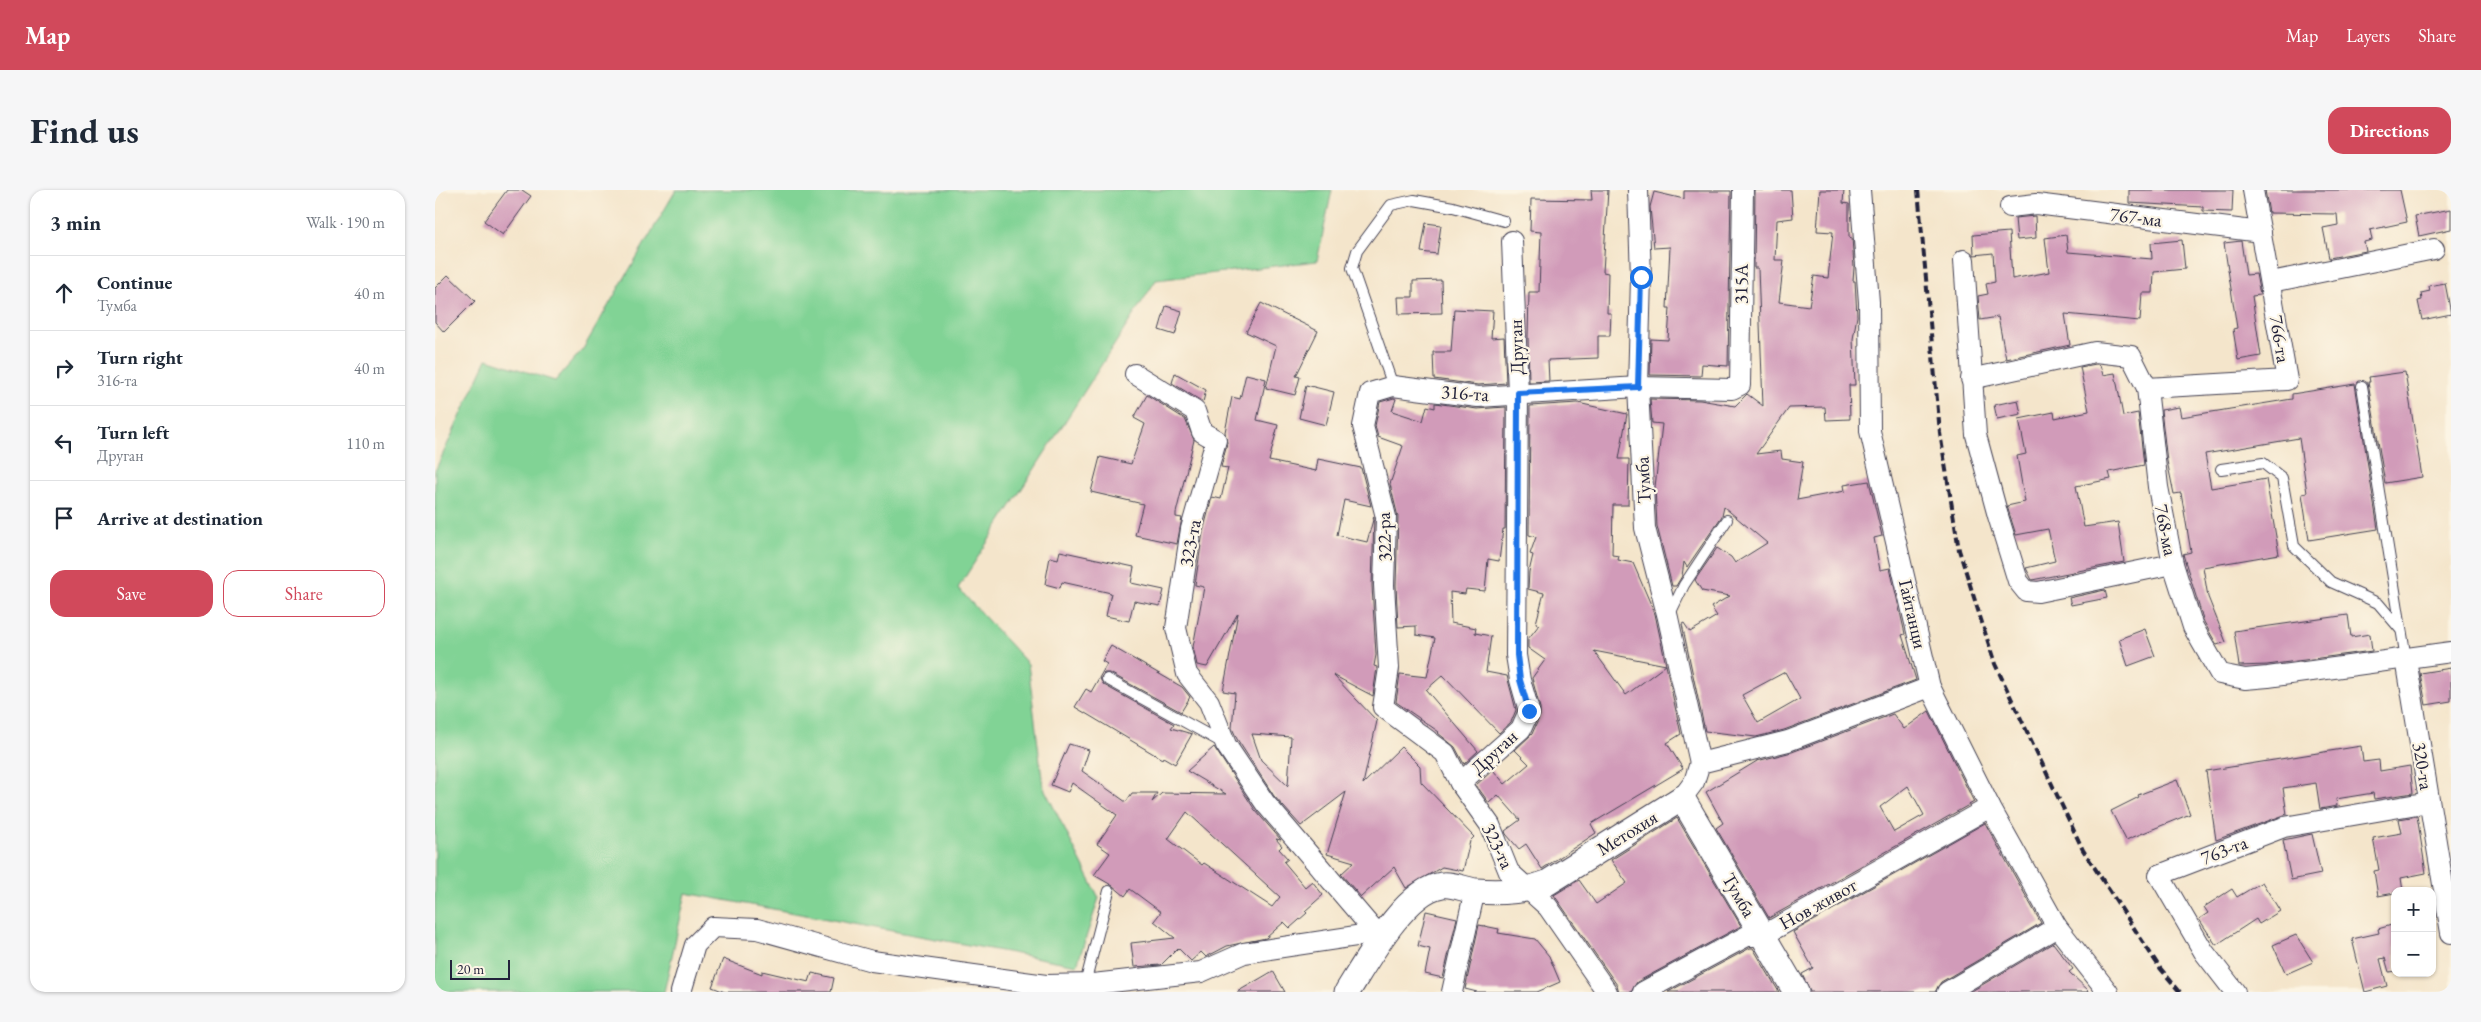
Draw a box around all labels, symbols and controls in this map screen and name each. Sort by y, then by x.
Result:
text: Map [25,20,70,51]
text: Map [2286,24,2318,47]
text: Layers [2346,24,2390,47]
text: Share [2418,24,2456,47]
button: Directions [2328,107,2451,154]
text: Find us [30,108,139,153]
street label: 767-ма [2109,201,2164,233]
text: 3 min [50,209,101,236]
text: Walk · 190 m [306,212,385,233]
street label: 315А [1728,263,1754,304]
route start [1630,266,1653,289]
text: Continue [97,270,172,295]
icon: ahead [50,279,78,307]
text: 40 m [354,283,385,304]
text: Тумба [97,295,137,316]
street label: 766-та [2264,313,2296,365]
street label: Друган [1503,319,1529,375]
text: Turn right [97,345,183,370]
icon: right [50,354,78,382]
text: 40 m [354,358,385,379]
text: 316-та [97,370,137,391]
street label: 316-та [1440,379,1490,407]
text: Turn left [97,420,169,445]
icon: left [50,429,78,457]
text: 110 m [346,433,385,454]
text: Друган [97,445,144,466]
street label: Тумба [1629,455,1657,504]
street label: 768-ма [2149,502,2183,558]
icon: arrive [50,504,78,532]
text: Arrive at destination [97,506,263,531]
street label: 322-ра [1371,511,1397,562]
street label: 323-та [1173,517,1207,569]
button: Save [50,570,213,617]
button: Share [223,570,385,617]
street label: Гайтанци [1893,577,1933,651]
route end [1518,700,1541,723]
street label: Друган [1465,724,1523,780]
street label: 320-та [2407,740,2439,792]
street label: Метохия [1592,804,1663,861]
street label: 323-та [1476,819,1520,873]
street label: 763-та [2197,830,2251,870]
street label: Тумба [1716,868,1762,922]
street label: Нов живот [1775,872,1862,936]
map controls [2391,887,2436,977]
button: + [2391,887,2436,932]
button: − [2391,932,2436,977]
scale bar [450,957,510,980]
text: 20 m [457,960,484,978]

